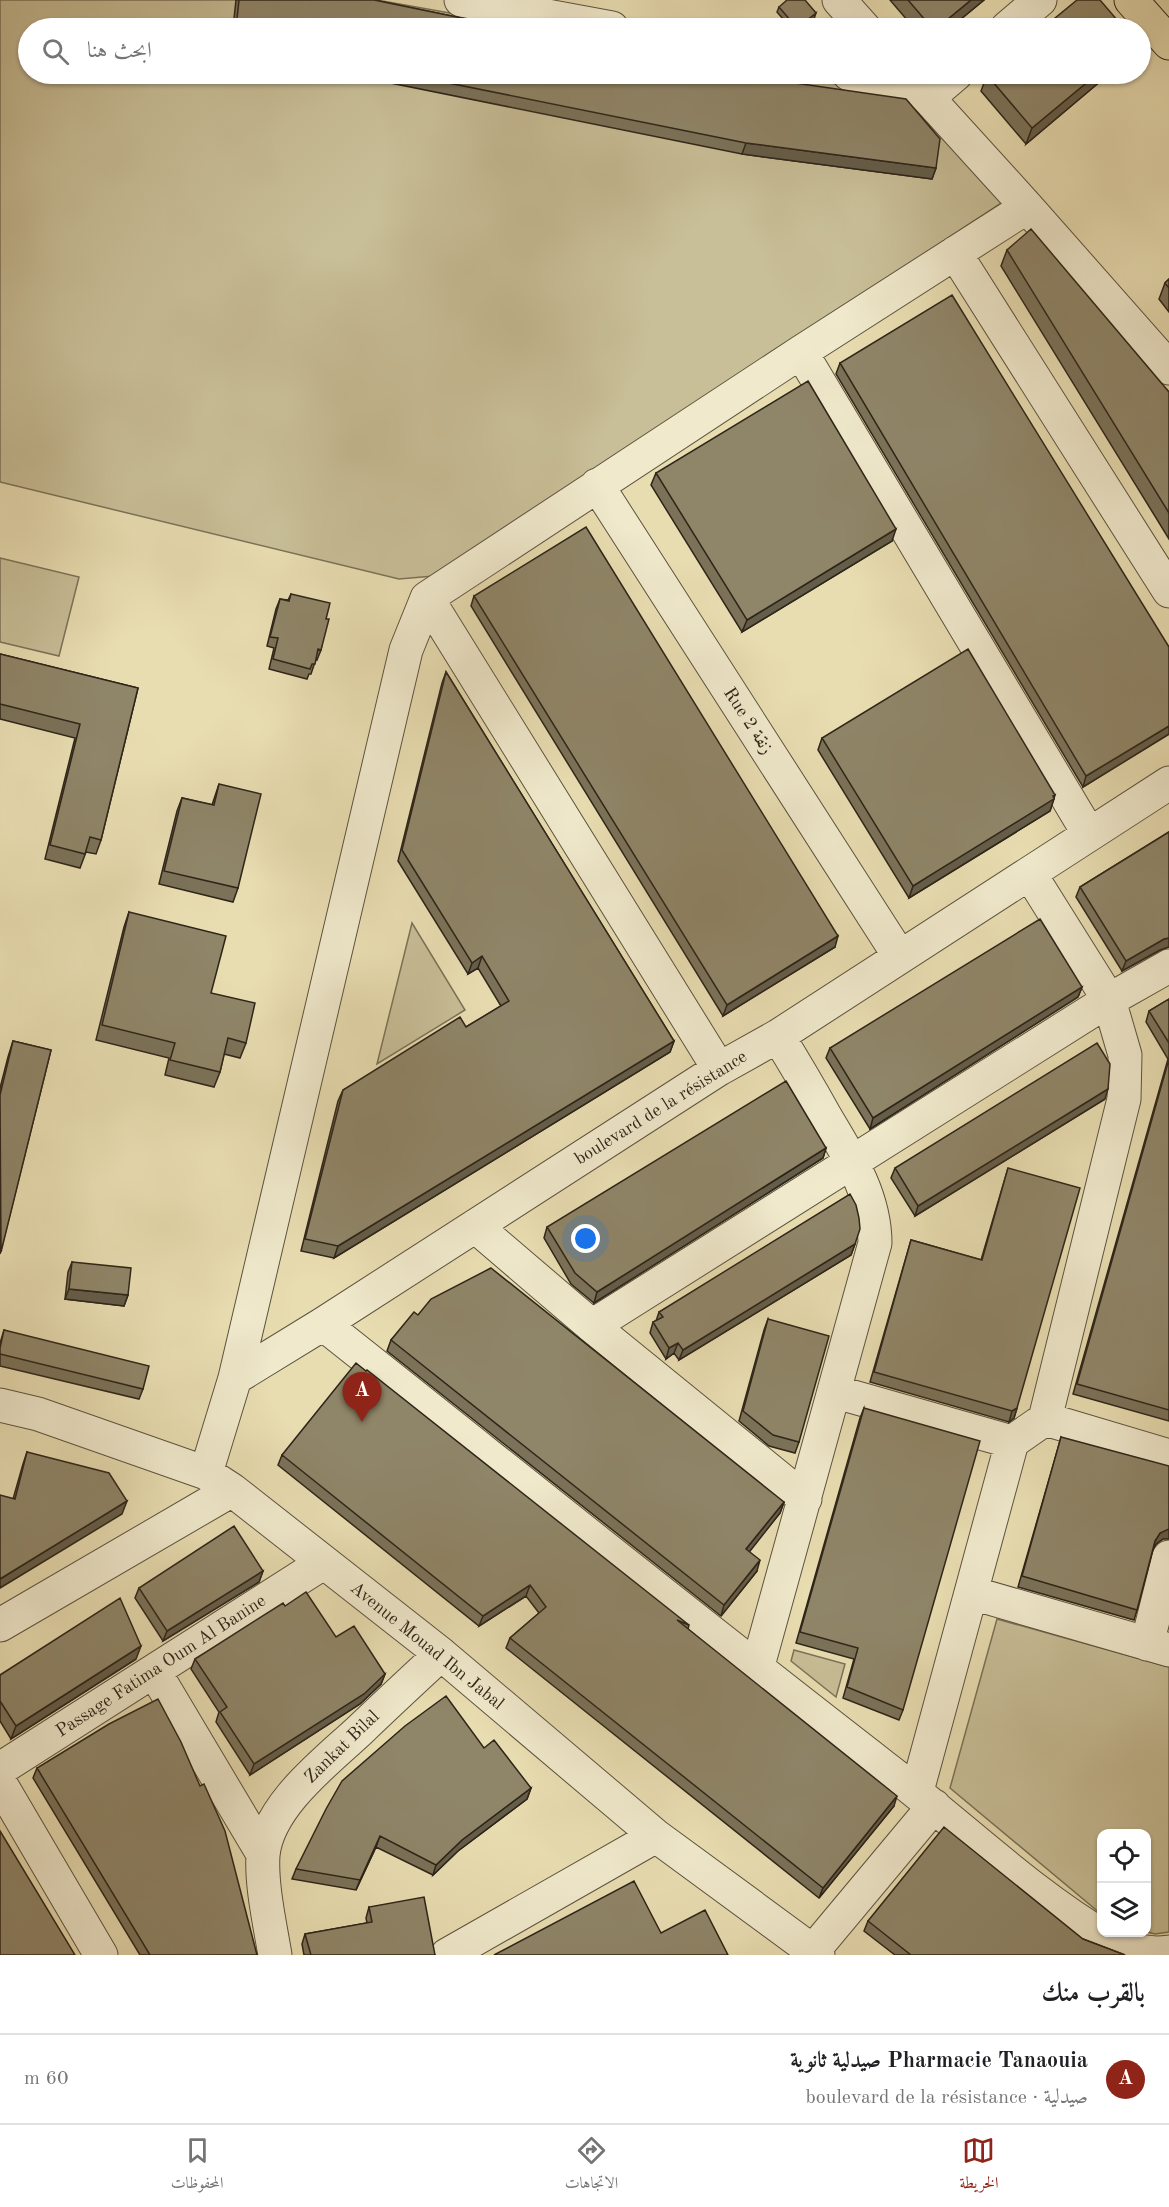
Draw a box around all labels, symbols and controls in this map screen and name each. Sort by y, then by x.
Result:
search box [18,18,1151,84]
icon: search [39,35,72,68]
text: ابحث هنا [87,40,152,62]
street label: Rue 2 زنقة [719,684,776,758]
street label: boulevard de la résistance [572,1048,750,1168]
your location [571,1224,600,1253]
pin: A [342,1372,382,1422]
street label: Avenue Mouad Ibn Jabal [347,1579,507,1713]
street label: Passage Fatima Oum Al Banine [53,1591,269,1741]
street label: Zankat Bilal [301,1707,383,1787]
map controls [1097,1829,1151,1937]
button: locate [1097,1829,1151,1883]
button: layers [1097,1883,1151,1937]
text: بالقرب منك [1042,1981,1145,2007]
text: Pharmacie Tanaouia صيدلية ثانوية [790,2050,1088,2072]
text: 60 m [24,2069,69,2089]
text: A [1118,2069,1133,2089]
text: صيدلية · boulevard de la résistance [806,2088,1088,2108]
tab: المحفوظات [171,2134,223,2198]
tab: الاتجاهات [565,2134,618,2198]
tab: الخريطة [959,2134,998,2198]

